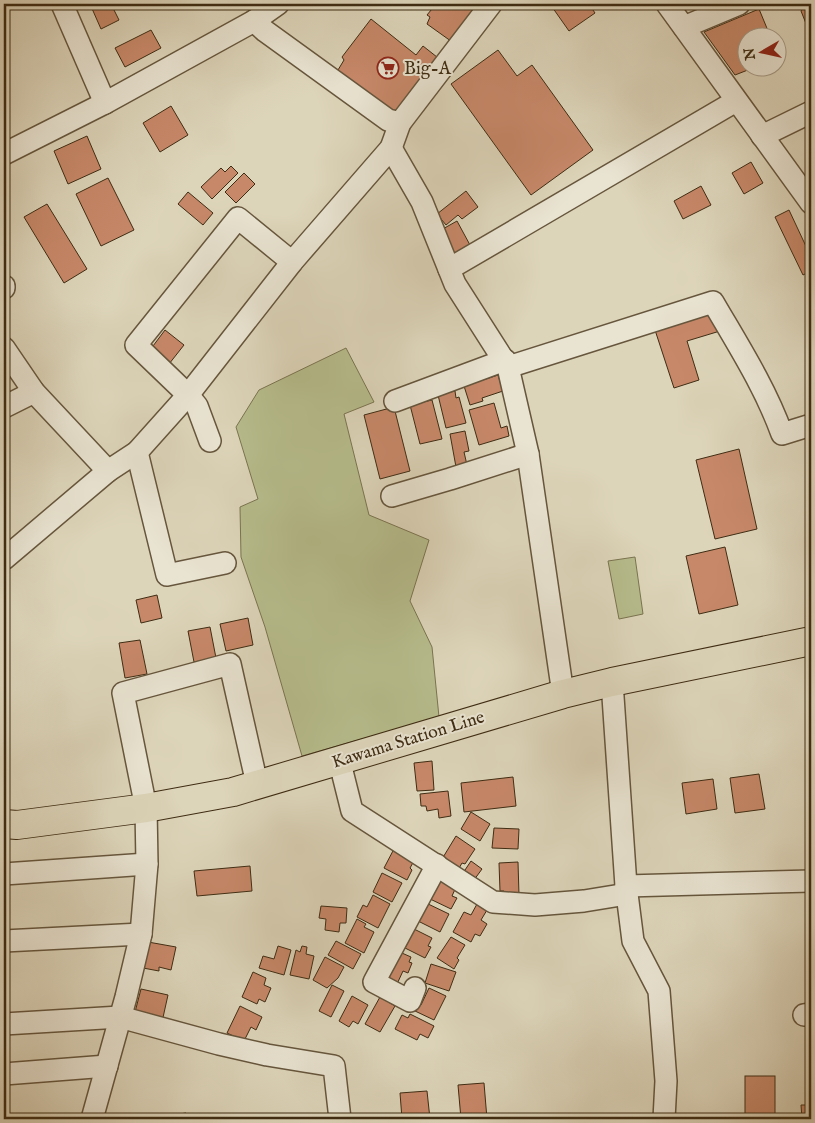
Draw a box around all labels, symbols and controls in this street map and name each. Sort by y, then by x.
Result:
north arrow [738,28,788,78]
text: N [740,46,760,62]
supermarket icon: Big-A [376,56,400,80]
place label: Big-A [404,58,452,81]
street label: Kawama Station Line [329,706,488,775]

